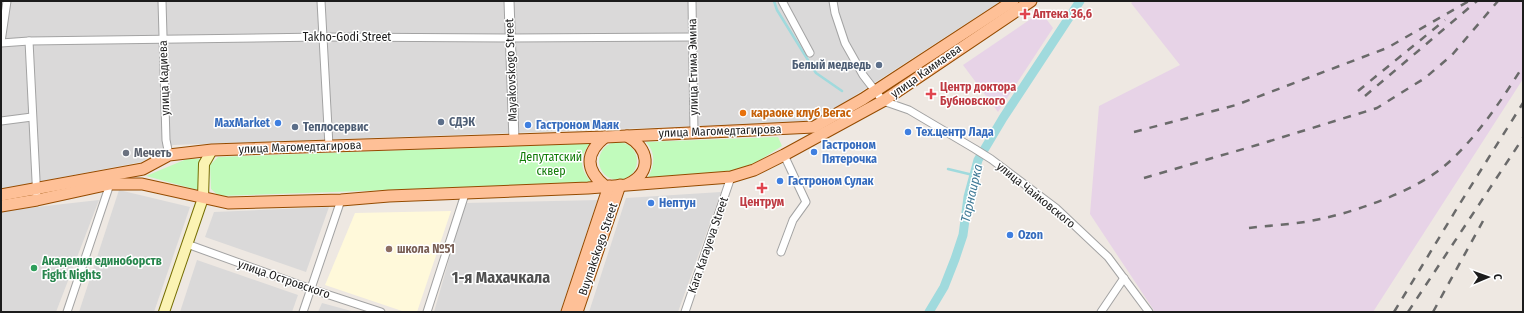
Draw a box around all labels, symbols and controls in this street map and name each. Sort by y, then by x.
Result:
place label: Аптека 36,6 [1032,7,1092,21]
marker: Аптека 36,6 [1020,9,1030,19]
street label: Mayakovskogo Street [502,18,520,122]
street label: улица Етима Эмина [685,18,701,116]
street label: Takho-Godi Street [303,30,391,44]
street label: улица Кадиева [156,40,172,116]
street label: улица Каммаева [888,41,964,101]
place label: Белый медведь [792,58,871,72]
marker: Белый медведь [874,60,884,70]
place label: Центр доктора Бубновского [940,80,1016,108]
marker: Центр доктора Бубновского [925,88,937,100]
place label: караоке клуб Вегас [751,106,852,120]
marker: караоке клуб Вегас [738,108,748,118]
place label: СДЭК [449,115,475,129]
place label: MaxMarket [215,116,271,130]
marker: СДЭК [436,117,446,127]
marker: MaxMarket [273,118,283,128]
place label: Гастроном Маяк [536,118,620,132]
place label: Теплосервис [303,120,369,134]
marker: Гастроном Маяк [523,120,533,130]
marker: Теплосервис [290,122,300,132]
street label: улица Магомедтагирова [658,122,782,140]
place label: Тех.центр Лада [916,125,994,139]
marker: Тех.центр Лада [903,127,913,137]
street label: улица Магомедтагирова [238,138,362,156]
place label: Гастроном Пятерочка [822,138,877,166]
place label: Мечеть [134,146,172,160]
marker: Гастроном Пятерочка [809,147,819,157]
marker: Мечеть [121,148,131,158]
park label: Депутатский сквер [519,150,582,178]
street label: улица Чайковского [994,159,1078,231]
water label: Тарнаирка [958,162,985,224]
place label: Гастроном Сулак [788,174,875,188]
marker: Гастроном Сулак [775,176,785,186]
marker: Центрум [757,183,767,193]
street label: Kara Karayeva Street [685,195,731,295]
place label: Центрум [740,195,785,209]
place label: Нептун [659,196,696,210]
marker: Нептун [646,198,656,208]
street label: Buynakskogo Street [576,201,620,297]
place label: Ozon [1018,228,1043,242]
marker: Ozon [1005,230,1015,240]
place label: школа №51 [397,242,455,256]
marker: школа №51 [384,244,394,254]
place label: Академия единоборств Fight Nights [41,254,162,282]
street label: улица Островского [236,257,332,301]
north arrow [1468,257,1508,297]
marker: Академия единоборств Fight Nights [29,263,39,273]
district label: 1-я Махачкала [452,268,550,287]
text: С [1491,274,1504,280]

